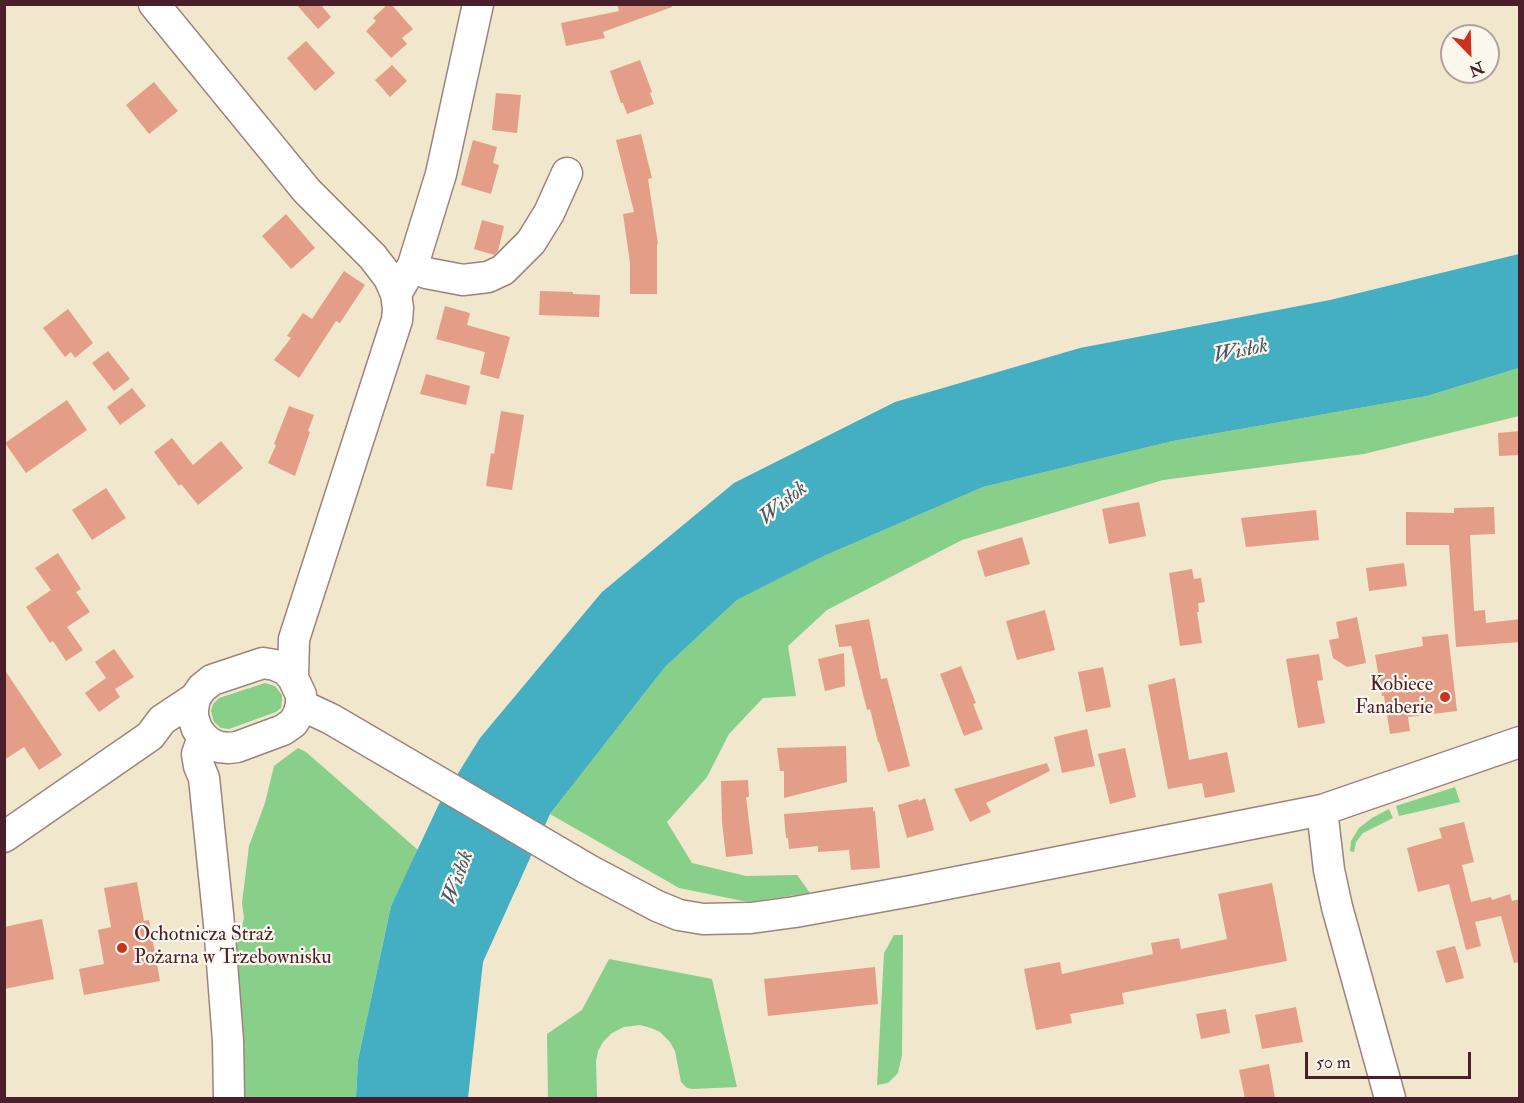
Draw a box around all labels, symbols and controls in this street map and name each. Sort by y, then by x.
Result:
north arrow [1440,24,1500,84]
text: N [1466,57,1487,81]
water label: Wisłok [1212,334,1270,370]
water label: Wisłok [755,477,813,531]
place label: Kobiece Fanaberie [1355,674,1433,721]
marker: Kobiece Fanaberie [1438,690,1452,704]
water label: Wisłok [438,848,480,908]
place label: Ochotnicza Straż Pożarna w Trzebownisku [134,924,331,971]
marker: Ochotnicza Straż Pożarna w Trzebownisku [115,941,129,955]
scale bar [1308,1040,1474,1078]
text: 50 m [1316,1051,1351,1074]

